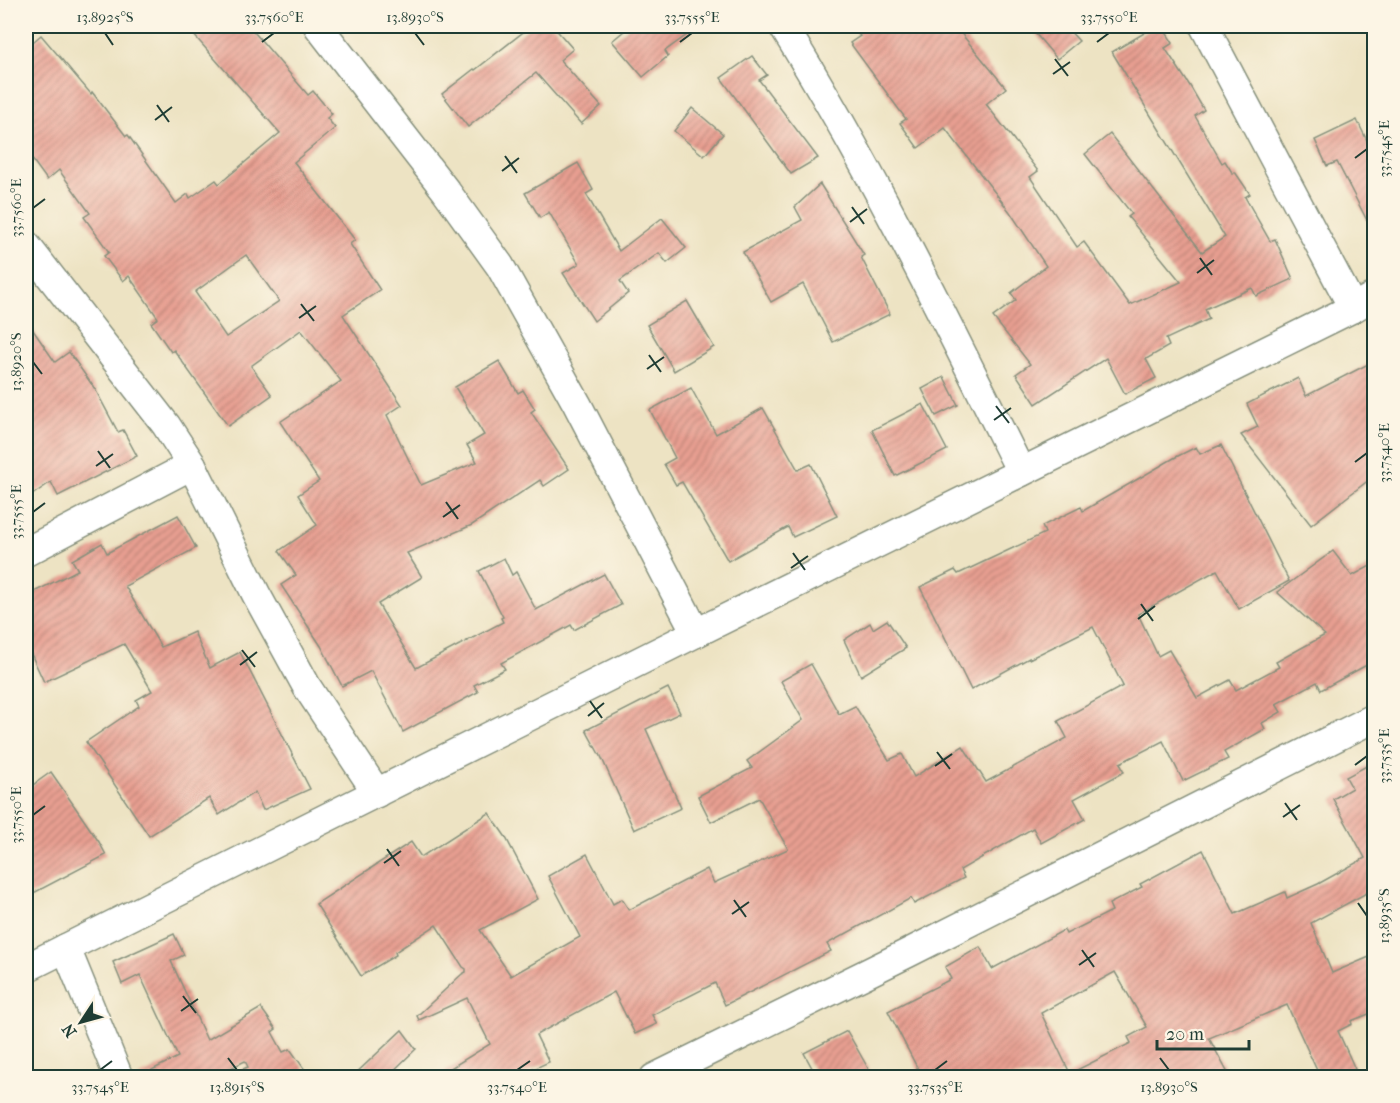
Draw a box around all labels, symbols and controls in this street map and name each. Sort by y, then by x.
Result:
text: 13.8925°S [76,8,134,26]
text: 33.7560°E [244,8,304,26]
text: 13.8930°S [386,8,444,26]
text: 33.7555°E [664,8,720,26]
text: 33.7550°E [1080,8,1138,26]
text: 33.7545°E [1375,120,1393,178]
text: 33.7560°E [7,178,25,238]
text: 13.8920°S [7,332,25,392]
text: 33.7540°E [1375,423,1393,483]
text: 33.7555°E [7,484,25,540]
text: 33.7535°E [1375,728,1393,784]
text: 33.7550°E [7,786,25,844]
text: 13.8935°S [1375,888,1393,944]
north arrow [51,992,111,1052]
scale bar [1157,1013,1248,1051]
text: N [58,1019,81,1041]
text: 20 m [1166,1024,1204,1045]
text: 33.7545°E [71,1078,129,1096]
text: 13.8915°S [210,1078,265,1096]
text: 33.7540°E [487,1078,547,1096]
text: 33.7535°E [907,1078,963,1096]
text: 13.8930°S [1140,1078,1198,1096]

